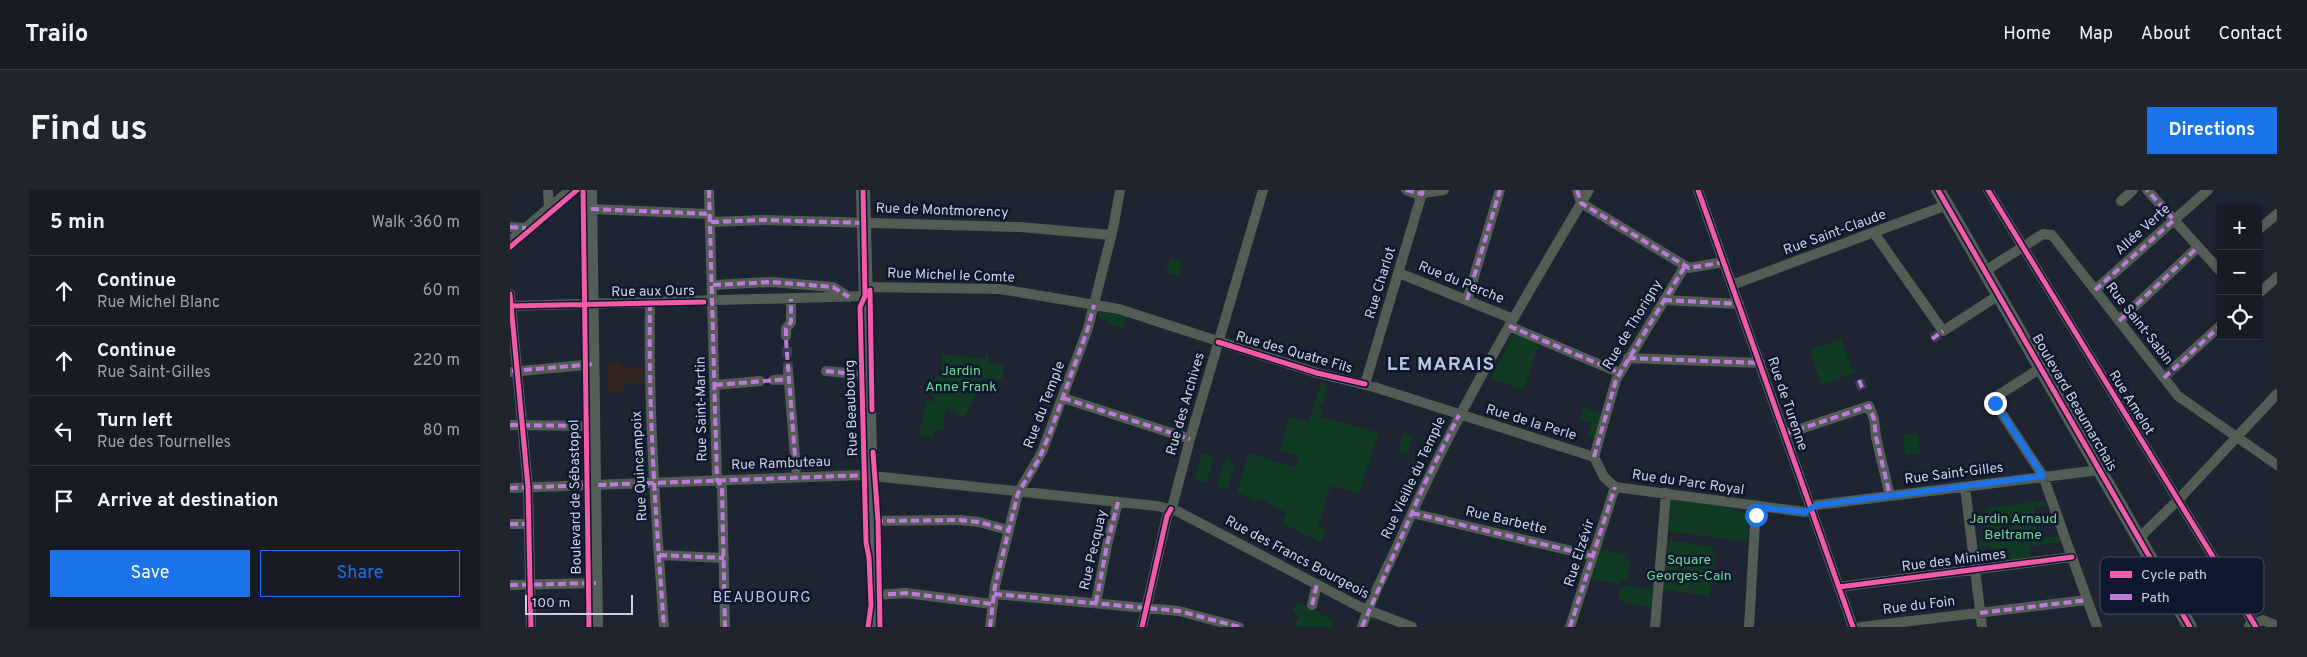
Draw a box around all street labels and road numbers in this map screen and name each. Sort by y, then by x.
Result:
street label: Rue de Montmorency [875,200,1009,222]
street label: Allée Verte [2112,201,2174,259]
street label: Rue Saint-Claude [1781,206,1889,260]
street label: Rue Charlot [1362,245,1400,321]
street label: Rue du Perche [1416,258,1506,308]
street label: Rue Michel le Comte [887,265,1015,287]
street label: Rue de Thorigny [1599,277,1667,373]
street label: Rue Saint-Sabin [2102,279,2176,369]
street label: Rue aux Ours [611,283,695,301]
street label: Rue des Quatre Fils [1234,328,1354,378]
street label: Boulevard Beaumarchais [2028,331,2120,475]
street label: Rue des Archives [1163,351,1209,457]
street label: Rue de Turenne [1763,355,1811,453]
street label: Rue Saint-Martin [693,356,711,462]
street label: Rue Beaubourg [842,359,862,457]
street label: Rue du Temple [1021,359,1069,451]
street label: Rue Amelot [2104,368,2158,438]
street label: Rue de la Perle [1484,401,1578,445]
street label: Rue Quincampoix [629,410,651,522]
street label: Rue Vieille du Temple [1378,414,1450,542]
street label: Boulevard de Sébastopol [566,419,586,575]
street label: Rue Rambuteau [731,454,831,474]
street label: Rue Saint-Gilles [1904,460,2004,488]
street label: Rue du Parc Royal [1631,467,1745,499]
street label: Rue Barbette [1464,503,1548,539]
street label: Rue Pecquay [1076,508,1112,592]
street label: Rue des Francs Bourgeois [1222,513,1372,603]
street label: Rue Elzévir [1561,516,1599,589]
street label: Rue des Minimes [1901,546,2007,576]
street label: Rue du Foin [1882,593,1956,619]

